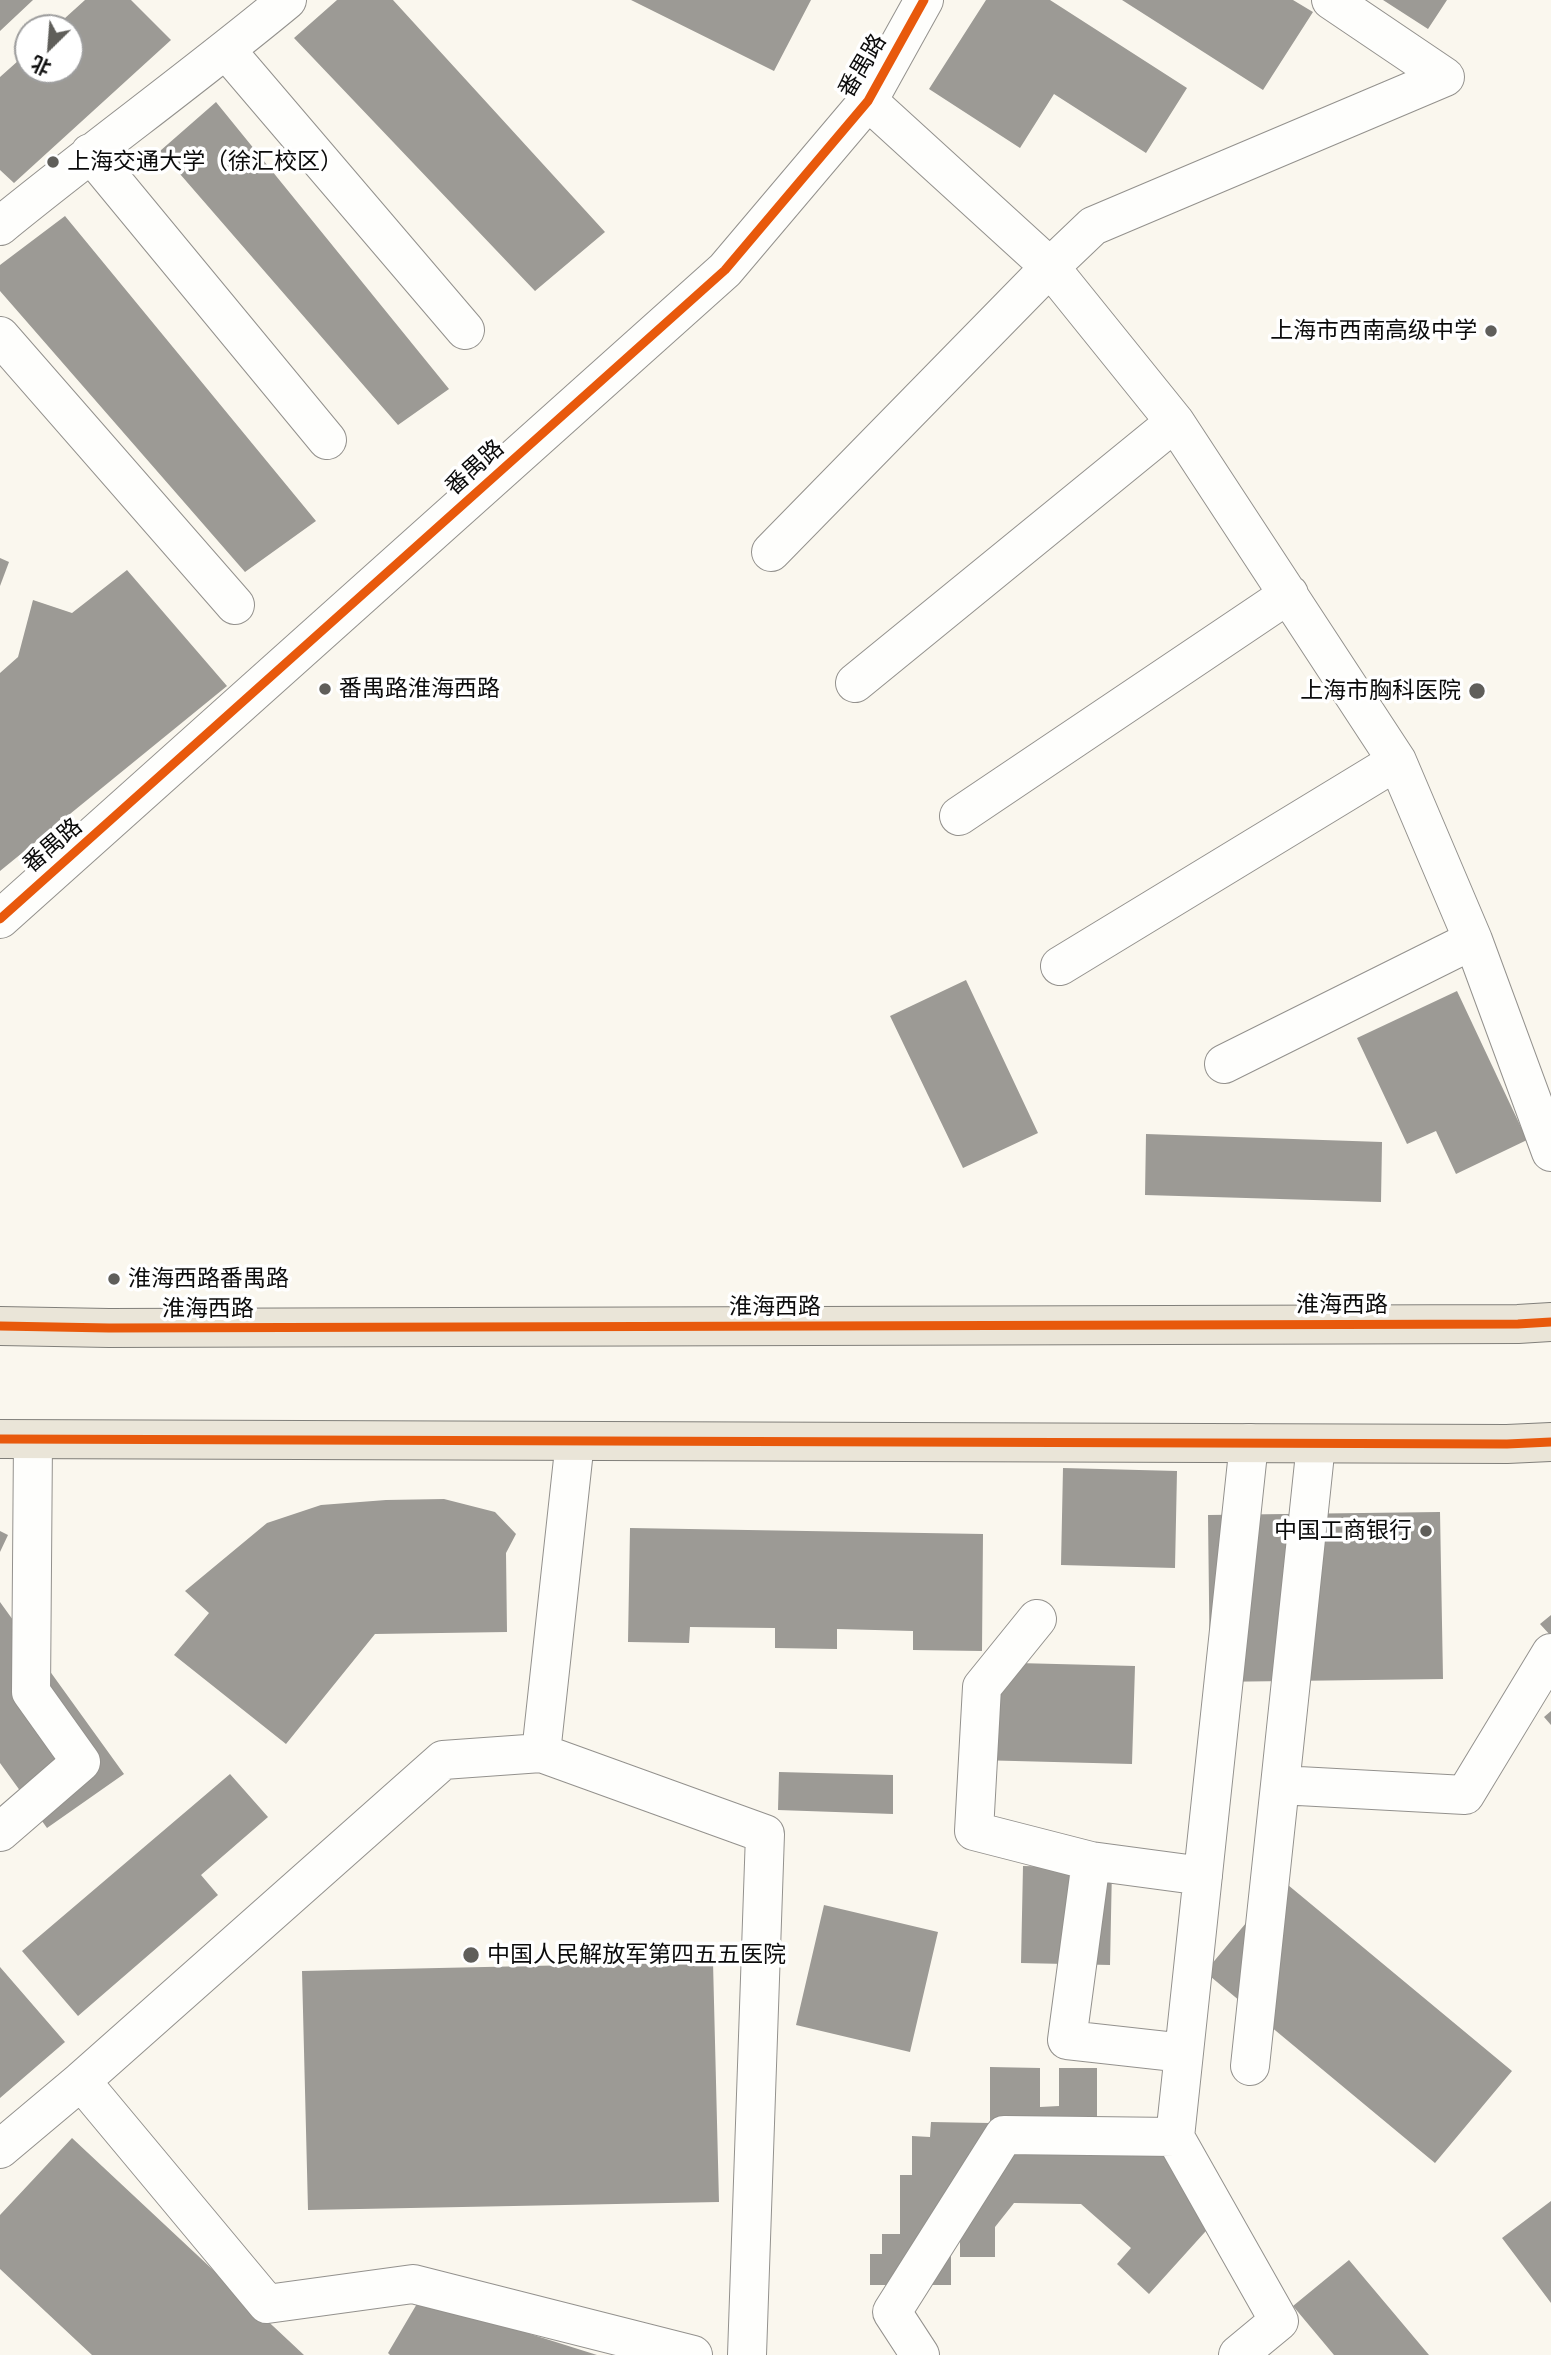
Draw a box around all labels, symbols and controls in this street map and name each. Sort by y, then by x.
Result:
north arrow [14,14,84,84]
street label: 番禺路 [833,29,893,103]
text: 北 [27,50,55,82]
place label: 上海交通大学（徐汇校区） [67,148,343,176]
marker: 上海交通大学（徐汇校区） [45,154,61,170]
place label: 上海市西南高级中学 [1270,317,1477,345]
marker: 上海市西南高级中学 [1483,323,1499,339]
street label: 番禺路 [440,435,510,501]
place label: 番禺路淮海西路 [339,675,500,703]
place label: 上海市胸科医院 [1300,677,1461,705]
marker: 番禺路淮海西路 [317,681,333,697]
marker: 上海市胸科医院 [1467,681,1487,701]
street label: 番禺路 [18,813,88,879]
place label: 淮海西路番禺路 [128,1265,289,1293]
marker: 淮海西路番禺路 [106,1271,122,1287]
street label: 淮海西路 [1296,1291,1388,1319]
street label: 淮海西路 [729,1293,821,1321]
street label: 淮海西路 [162,1295,254,1323]
place label: 中国工商银行 [1274,1517,1412,1545]
marker: 中国工商银行 [1418,1523,1434,1539]
place label: 中国人民解放军第四五五医院 [487,1941,786,1969]
marker: 中国人民解放军第四五五医院 [461,1945,481,1965]

